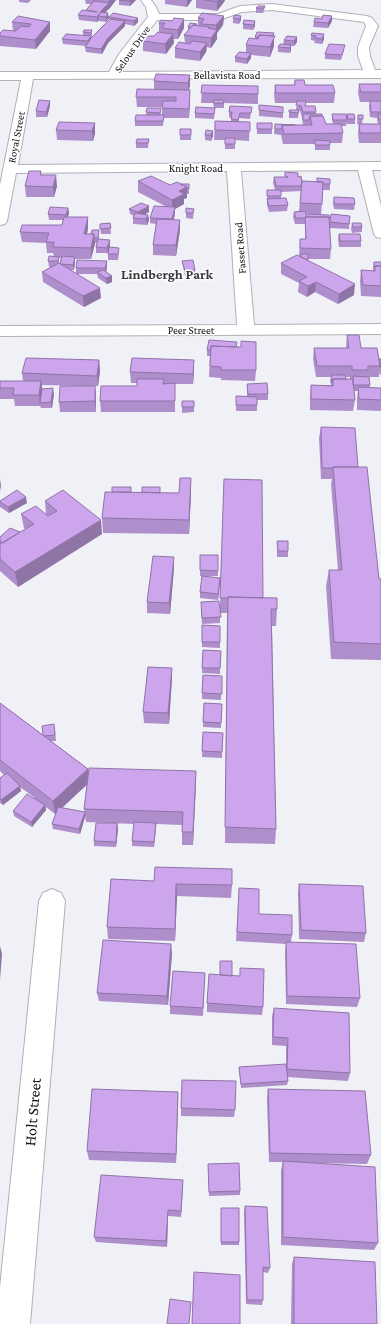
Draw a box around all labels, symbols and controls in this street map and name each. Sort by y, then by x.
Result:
street label: Selous Drive [111,23,153,75]
street label: Bellavista Road [194,69,261,81]
street label: Royal Street [5,110,28,164]
street label: Knight Road [169,162,223,175]
street label: Fasset Road [232,222,248,274]
district label: Lindbergh Park [121,266,213,282]
street label: Peer Street [168,324,215,336]
street label: Holt Street [21,1077,44,1147]

